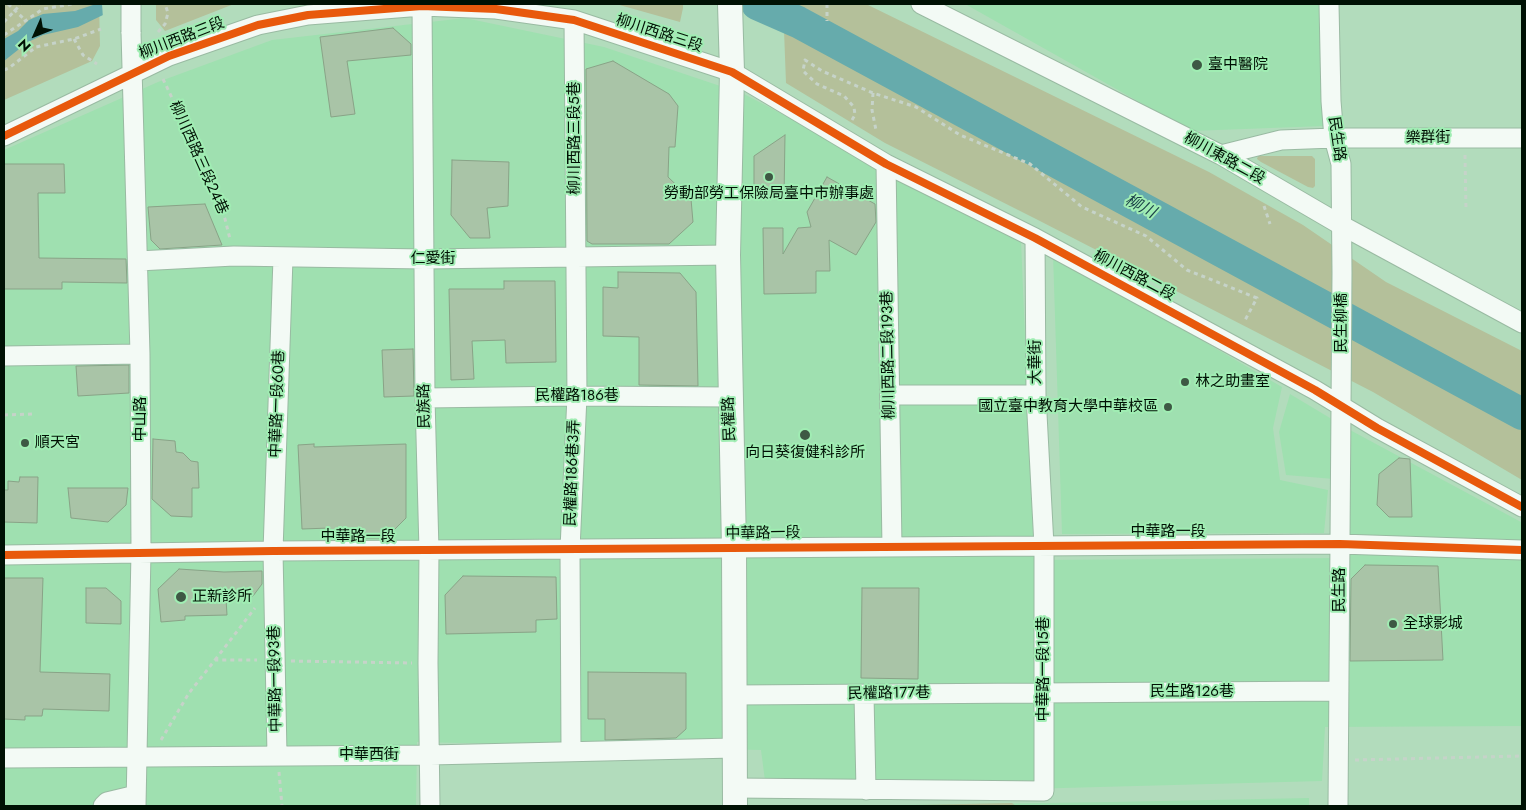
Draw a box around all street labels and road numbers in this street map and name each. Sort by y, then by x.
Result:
street label: 柳川西路三段 [613,12,705,56]
street label: 柳川西路三段 [137,14,227,64]
street label: 柳川西路三段5巷 [566,81,584,195]
street label: 柳川西路三段24巷 [165,98,231,218]
street label: 民生路 [1324,115,1348,163]
street label: 柳川東路二段 [1180,129,1268,189]
street label: 樂群街 [1406,129,1450,147]
street label: 柳川西路二段 [1090,247,1178,305]
street label: 仁愛街 [411,250,455,268]
street label: 柳川西路二段193巷 [879,291,899,419]
street label: 民生柳橋 [1333,293,1351,353]
street label: 大華街 [1027,340,1045,384]
street label: 中華路一段60巷 [267,350,289,458]
street label: 民族路 [416,383,434,429]
street label: 民權路186巷 [535,387,619,405]
street label: 民權路 [720,396,740,442]
street label: 中山路 [132,397,150,441]
street label: 民權路186巷3弄 [562,419,584,527]
street label: 中華路一段 [1131,523,1205,541]
street label: 中華路一段 [725,524,801,544]
street label: 中華路一段 [321,528,395,546]
street label: 民生路 [1331,568,1349,612]
street label: 中華路一段15巷 [1035,616,1053,722]
street label: 中華路一段93巷 [266,625,286,733]
street label: 民生路126巷 [1150,683,1234,701]
street label: 民權路177巷 [848,684,930,704]
street label: 中華西街 [339,746,399,764]

